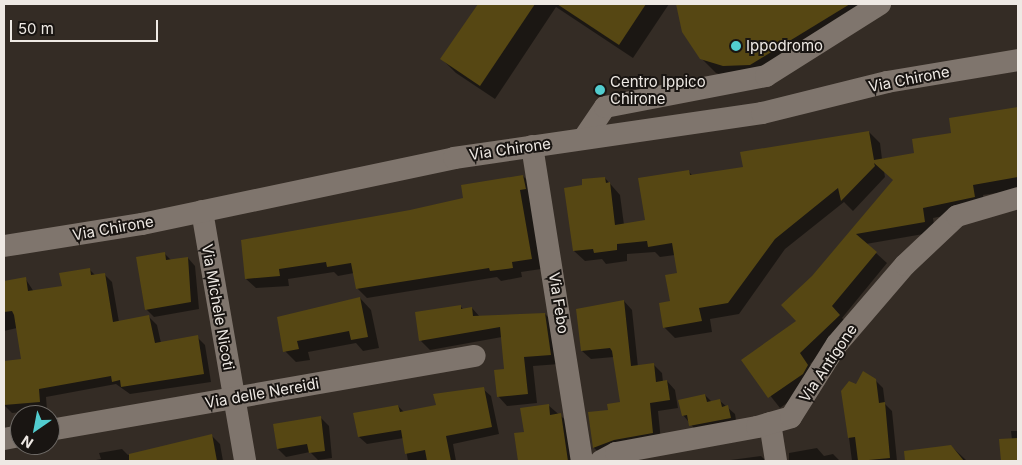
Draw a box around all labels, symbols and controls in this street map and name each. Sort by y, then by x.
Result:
scale bar [12,10,160,42]
text: 50 m [18,19,54,38]
place label: Ippodromo [746,37,823,55]
marker: Ippodromo [730,40,742,52]
street label: Via Chirone [867,62,951,96]
place label: Centro Ippico Chirone [610,72,706,107]
marker: Centro Ippico Chirone [594,84,606,96]
street label: Via Chirone [468,134,552,164]
street label: Via Chirone [71,212,155,244]
street label: Via Michele Nicoti [198,243,238,371]
street label: Via Febo [545,271,573,335]
street label: Via Antigone [795,321,861,405]
street label: Via delle Nereidi [204,374,320,412]
north arrow [10,405,60,455]
text: N [18,432,36,452]

